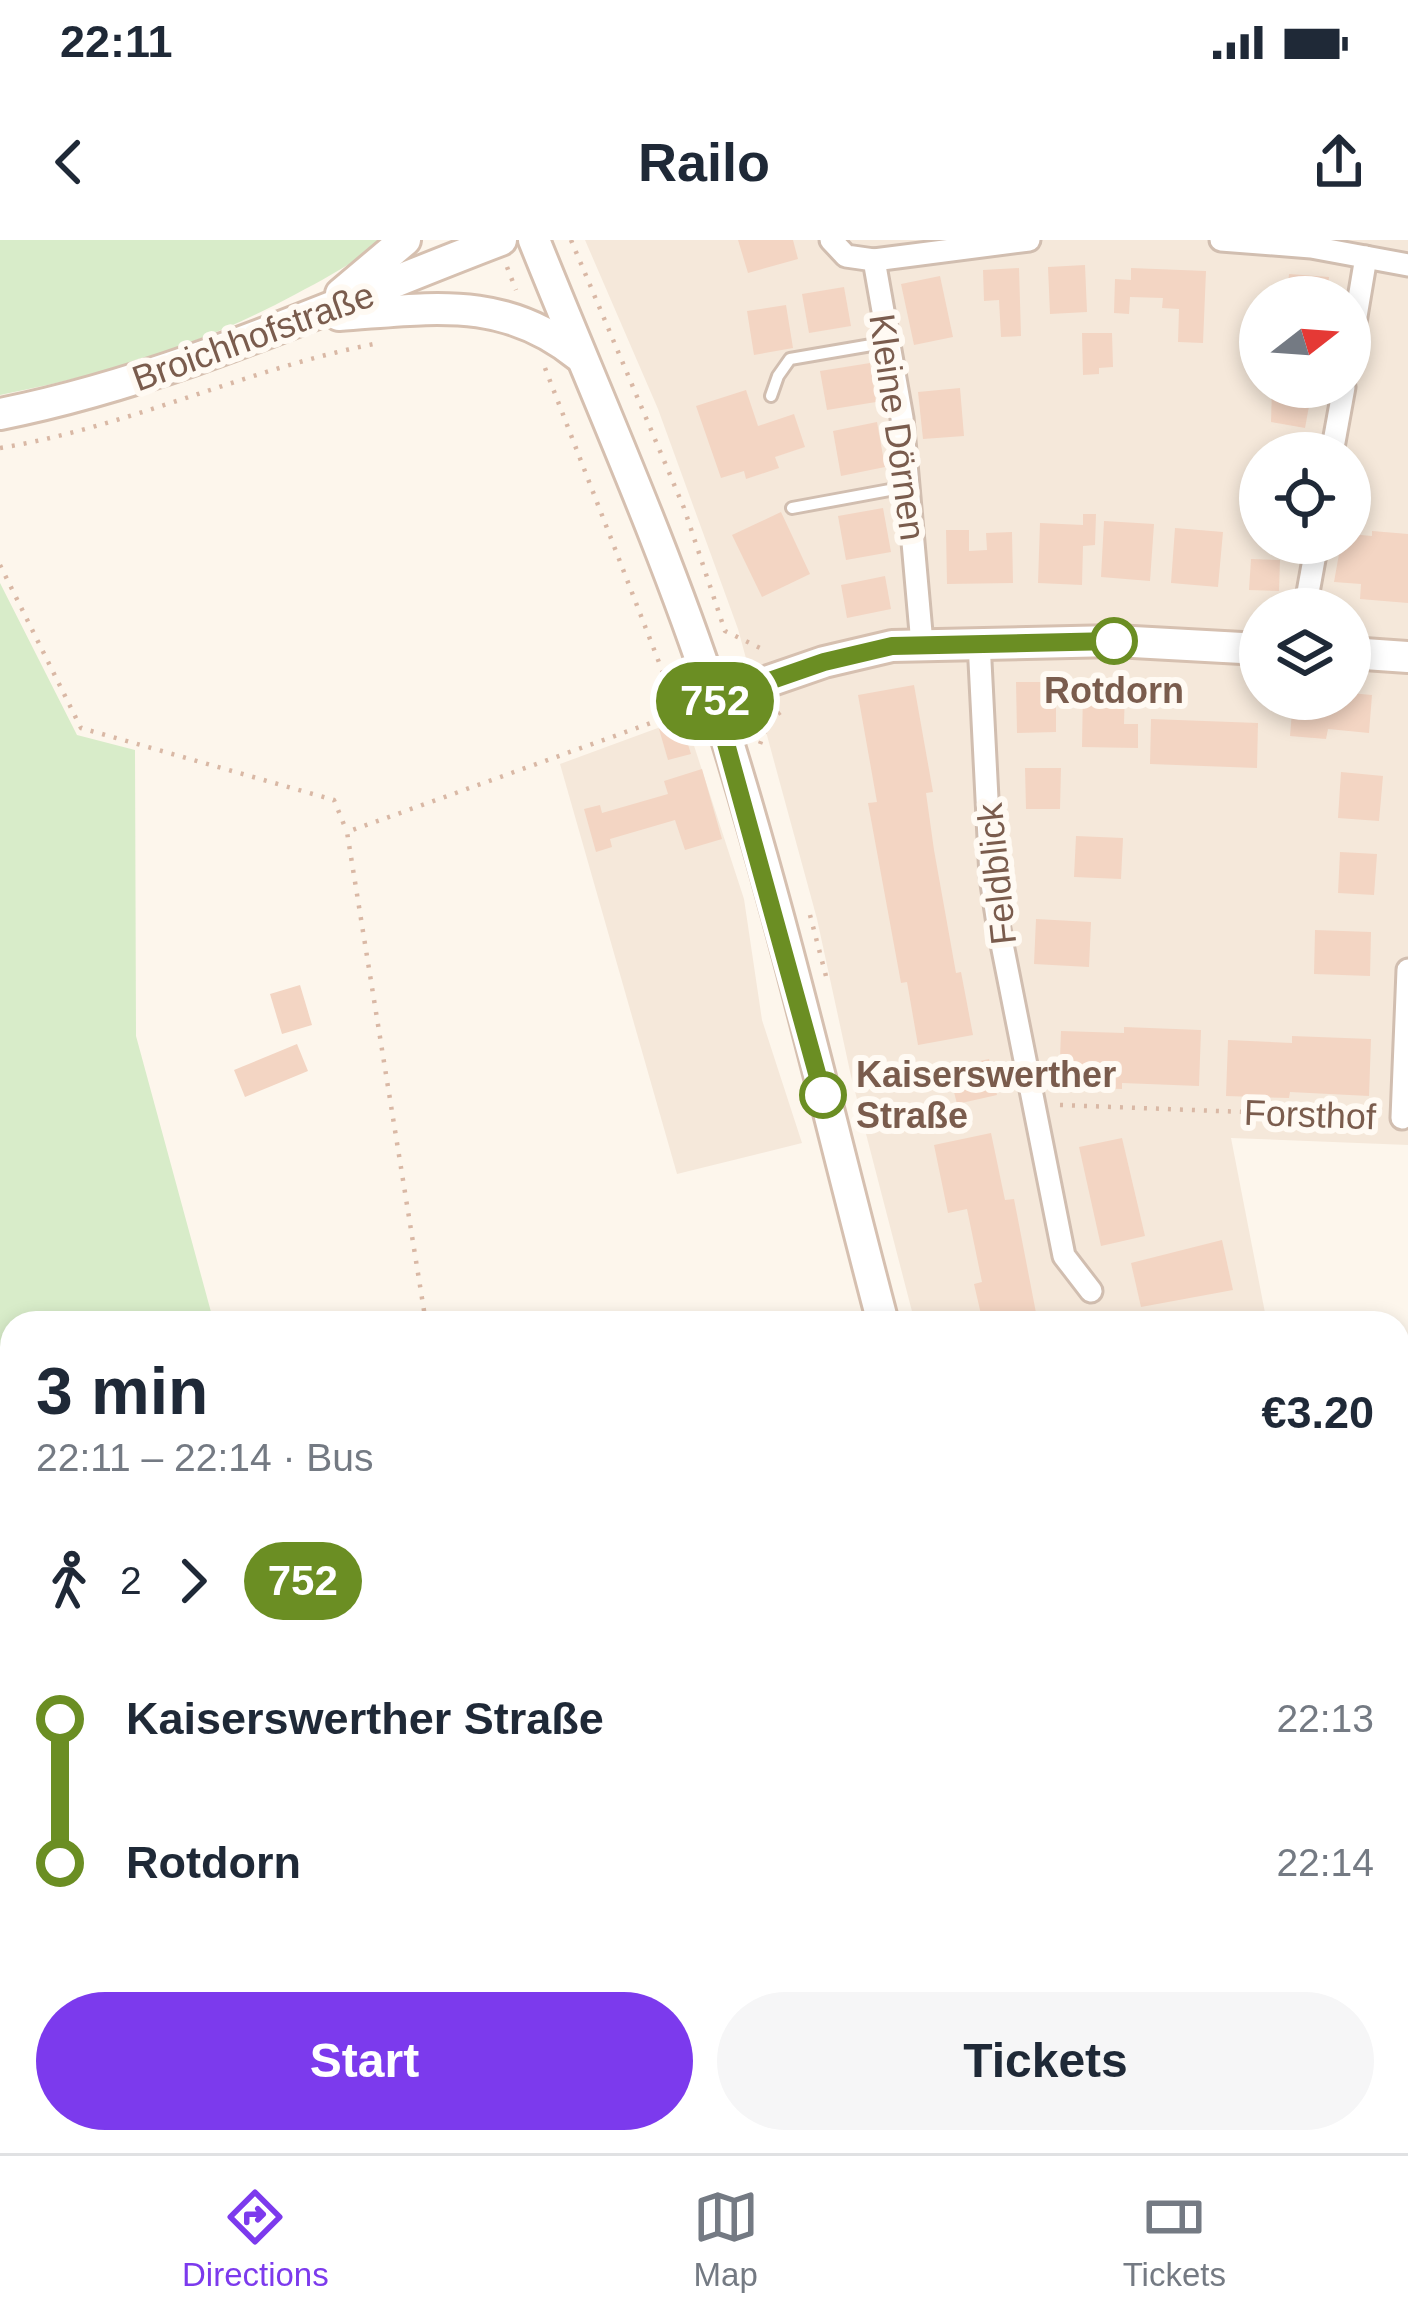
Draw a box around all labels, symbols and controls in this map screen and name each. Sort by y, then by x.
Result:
text: 22:11 [60,16,173,67]
icon: back [36,129,102,195]
icon: share [1306,129,1372,195]
text: Railo [638,132,770,192]
street label: Broichhofstraße [127,274,380,399]
north arrow [1239,276,1371,408]
map controls [1239,276,1371,720]
street label: Kleine Dörnen [861,311,934,543]
button: locate [1239,432,1371,564]
button: layers [1239,588,1371,720]
marker: Rotdorn [1092,619,1136,663]
line badge: 752 [646,662,784,740]
place label: Rotdorn [1044,670,1184,711]
text: 752 [680,677,750,724]
street label: Feldblick [969,800,1024,947]
place label: Kaiserswerther Straße [856,1054,1116,1136]
marker: Kaiserswerther Straße [801,1073,845,1117]
street label: Forsthof [1243,1092,1378,1137]
text: 3 min [36,1354,208,1428]
text: €3.20 [1261,1387,1374,1438]
text: 22:11 – 22:14 · Bus [36,1436,374,1479]
icon: walk [36,1548,102,1614]
icon: forward [160,1548,226,1614]
text: 752 [268,1557,338,1604]
text: 2 [120,1559,142,1602]
text: Kaiserswerther Straße [126,1693,604,1744]
text: 22:13 [1276,1697,1374,1740]
text: Rotdorn [126,1837,301,1888]
text: 22:14 [1276,1841,1374,1884]
button: Start [36,1992,693,2130]
button: Tickets [717,1992,1374,2130]
tab: Directions [182,2184,329,2294]
tab: Map [693,2184,759,2294]
tab: Tickets [1123,2184,1226,2294]

